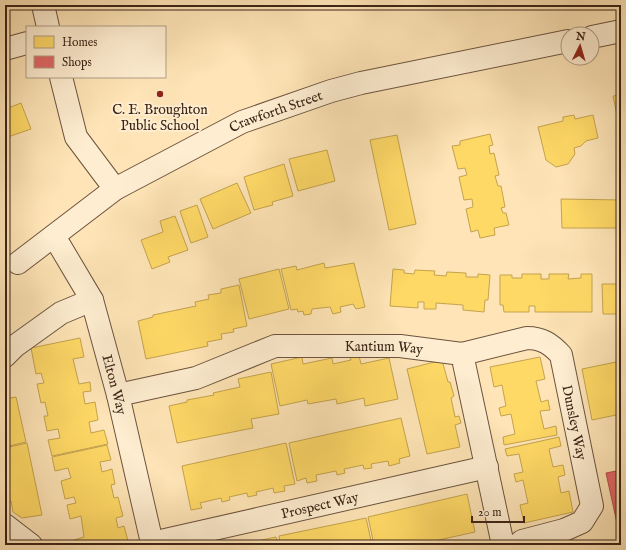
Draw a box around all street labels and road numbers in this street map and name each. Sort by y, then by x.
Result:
street label: Crawforth Street [226,87,325,137]
street label: Kantium Way [345,338,424,359]
street label: Elton Way [97,353,130,417]
street label: Dunsley Way [557,383,590,462]
street label: Prospect Way [279,488,361,523]

